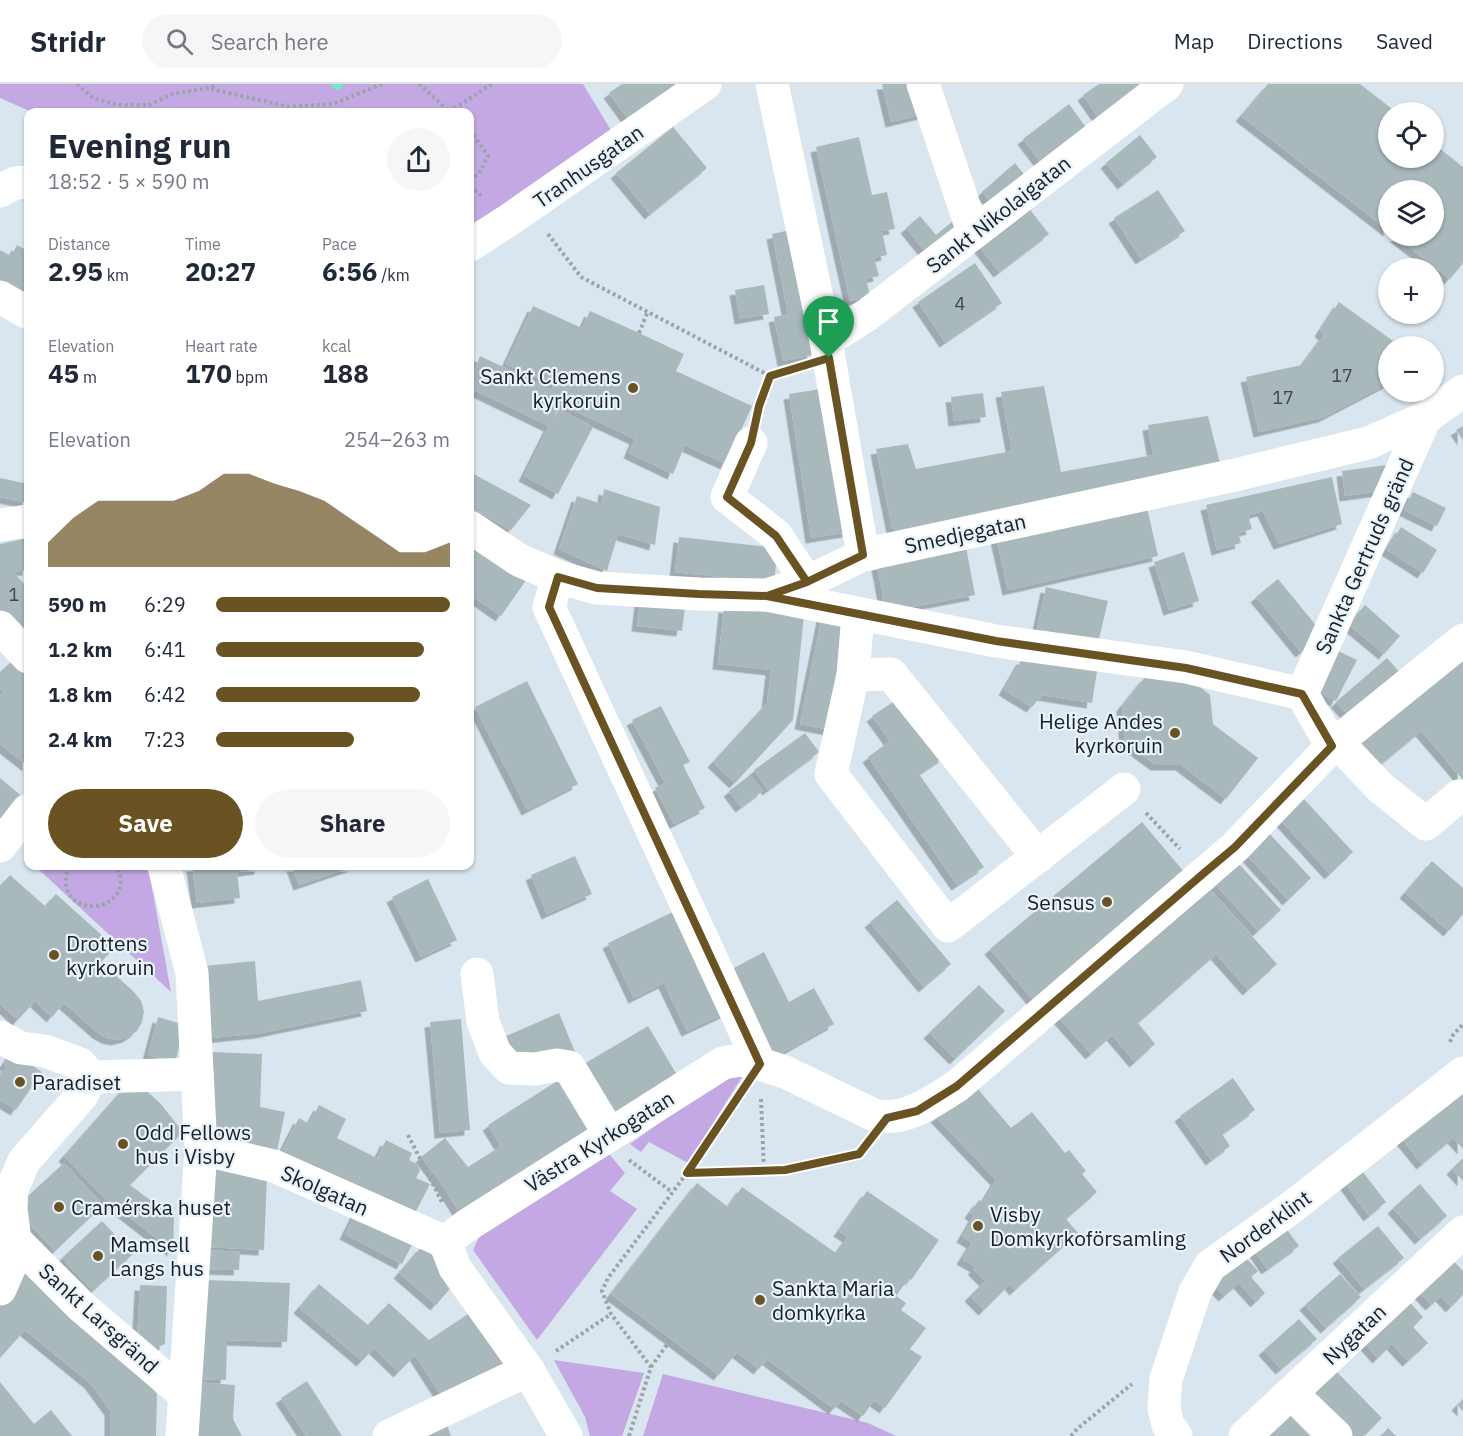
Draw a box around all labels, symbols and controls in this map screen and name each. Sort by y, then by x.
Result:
search box [142,14,562,68]
text: Stridr [30,23,106,60]
icon: search [163,25,196,58]
text: Search here [211,27,329,56]
text: Map [1174,27,1214,55]
text: Directions [1247,27,1343,55]
text: Saved [1376,27,1433,55]
map controls [1378,102,1444,402]
button: locate [1378,102,1444,168]
street label: Tranhusgatan [527,118,649,214]
text: Evening run [48,124,232,167]
button: share [387,128,450,191]
street label: Sankt Nikolaigatan [920,149,1076,279]
text: 18:52 · 5 × 590 m [48,168,209,195]
button: layers [1378,180,1444,246]
text: Distance [48,234,110,254]
text: Time [185,234,221,254]
text: Pace [322,234,357,254]
text: 2.95 [48,254,103,288]
text: 20:27 [185,254,256,288]
text: 6:56 [322,254,377,288]
button: + [1378,258,1444,324]
text: km [103,265,129,285]
text: /km [377,265,410,285]
house number: 4 [955,292,966,315]
pin [803,296,854,358]
icon: arrive [812,305,845,338]
text: Elevation [48,336,114,356]
text: Heart rate [185,336,258,356]
text: kcal [322,336,351,356]
button: − [1378,336,1444,402]
text: 45 [48,356,79,390]
text: 170 [185,356,232,390]
text: 188 [322,356,369,390]
place label: Sankt Clemens kyrkoruin [480,362,621,414]
house number: 17 [1331,364,1353,387]
text: m [79,367,97,387]
text: bpm [232,367,268,387]
marker: Sankt Clemens kyrkoruin [626,381,640,395]
house number: 17 [1272,386,1294,409]
text: Elevation [48,426,131,453]
text: 254–263 m [344,426,450,453]
street label: Sankta Gertruds gränd [1308,453,1420,659]
street label: Smedjegatan [902,506,1028,560]
house number: 1 [9,583,19,606]
text: 590 m [48,591,107,618]
text: 6:29 [144,591,186,618]
text: 1.2 km [48,636,112,663]
text: 6:41 [144,636,186,663]
text: 1.8 km [48,681,112,708]
text: 6:42 [144,681,186,708]
place label: Helige Andes kyrkoruin [1039,707,1163,759]
text: 2.4 km [48,726,112,753]
text: 7:23 [144,726,186,753]
marker: Helige Andes kyrkoruin [1168,726,1182,740]
button: Save [48,789,243,858]
button: Share [255,789,450,858]
place label: Sensus [1027,888,1095,916]
marker: Sensus [1100,895,1114,909]
place label: Drottens kyrkoruin [66,929,155,981]
marker: Drottens kyrkoruin [47,948,61,962]
place label: Paradiset [32,1068,121,1096]
marker: Paradiset [13,1075,27,1089]
street label: Västra Kyrkogatan [519,1084,679,1198]
place label: Odd Fellows hus i Visby [135,1118,251,1170]
marker: Odd Fellows hus i Visby [116,1137,130,1151]
street label: Skolgatan [277,1158,373,1222]
street label: Norderklint [1214,1183,1316,1269]
place label: Cramérska huset [71,1193,231,1221]
marker: Cramérska huset [52,1200,66,1214]
place label: Visby Domkyrkoförsamling [990,1200,1186,1252]
marker: Visby Domkyrkoförsamling [971,1219,985,1233]
place label: Mamsell Langs hus [110,1230,204,1282]
marker: Mamsell Langs hus [91,1249,105,1263]
street label: Sankt Larsgränd [33,1257,165,1379]
place label: Sankta Maria domkyrka [772,1274,894,1326]
marker: Sankta Maria domkyrka [753,1293,767,1307]
street label: Nygatan [1316,1297,1392,1371]

